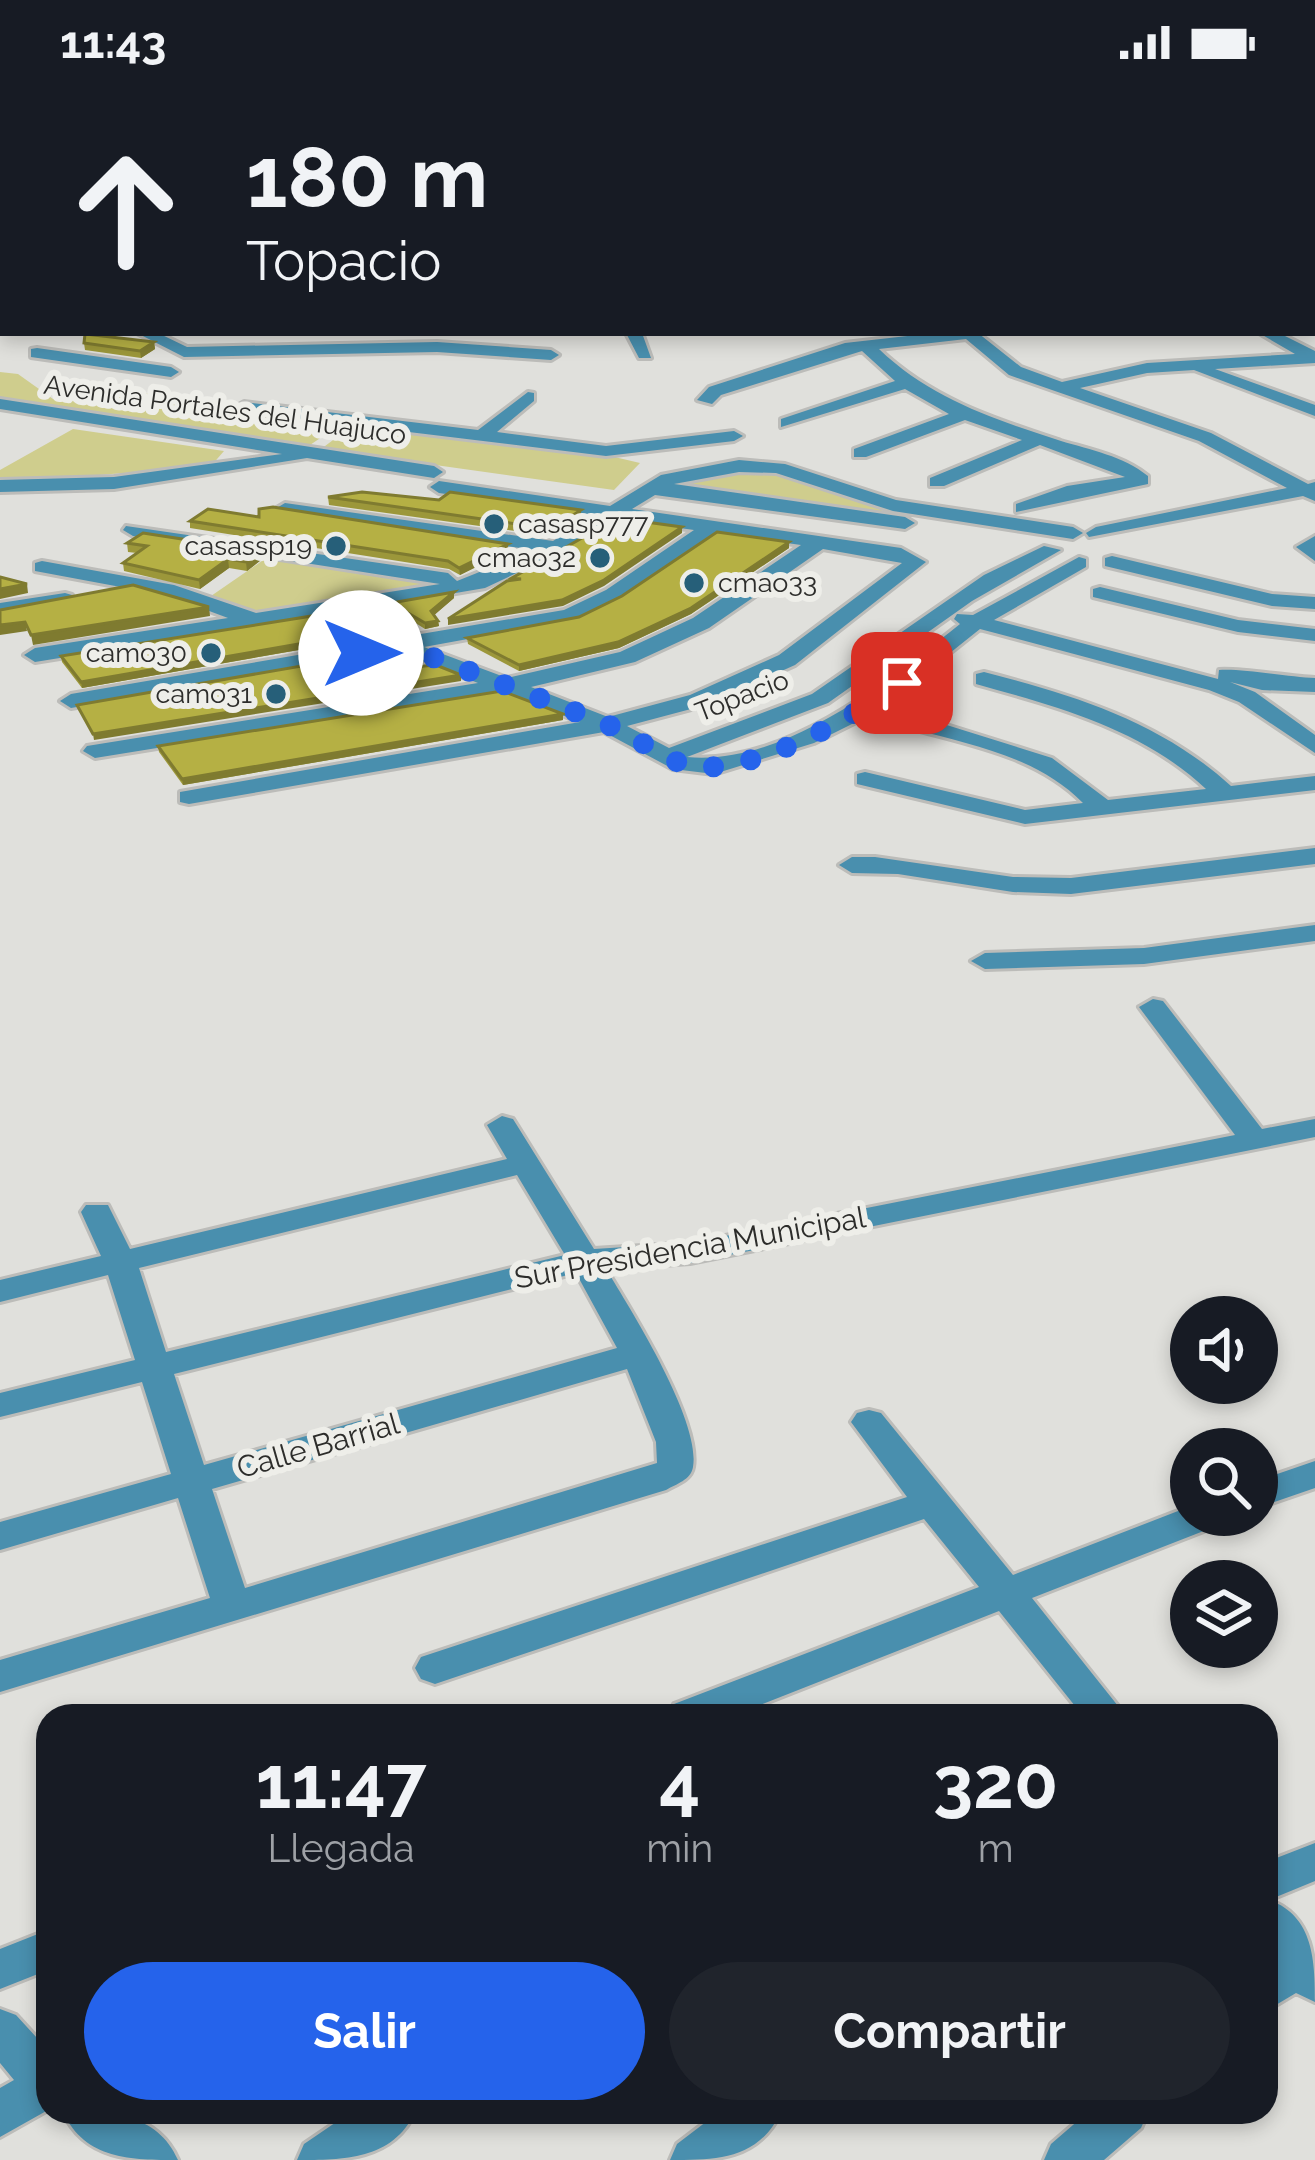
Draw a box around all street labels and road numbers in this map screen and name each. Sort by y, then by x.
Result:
street label: Avenida Portales del Huajuco [42,369,408,450]
street label: Topacio [691,664,793,728]
street label: Sur Presidencia Municipal [512,1199,869,1296]
street label: Calle Barrial [233,1405,404,1485]

